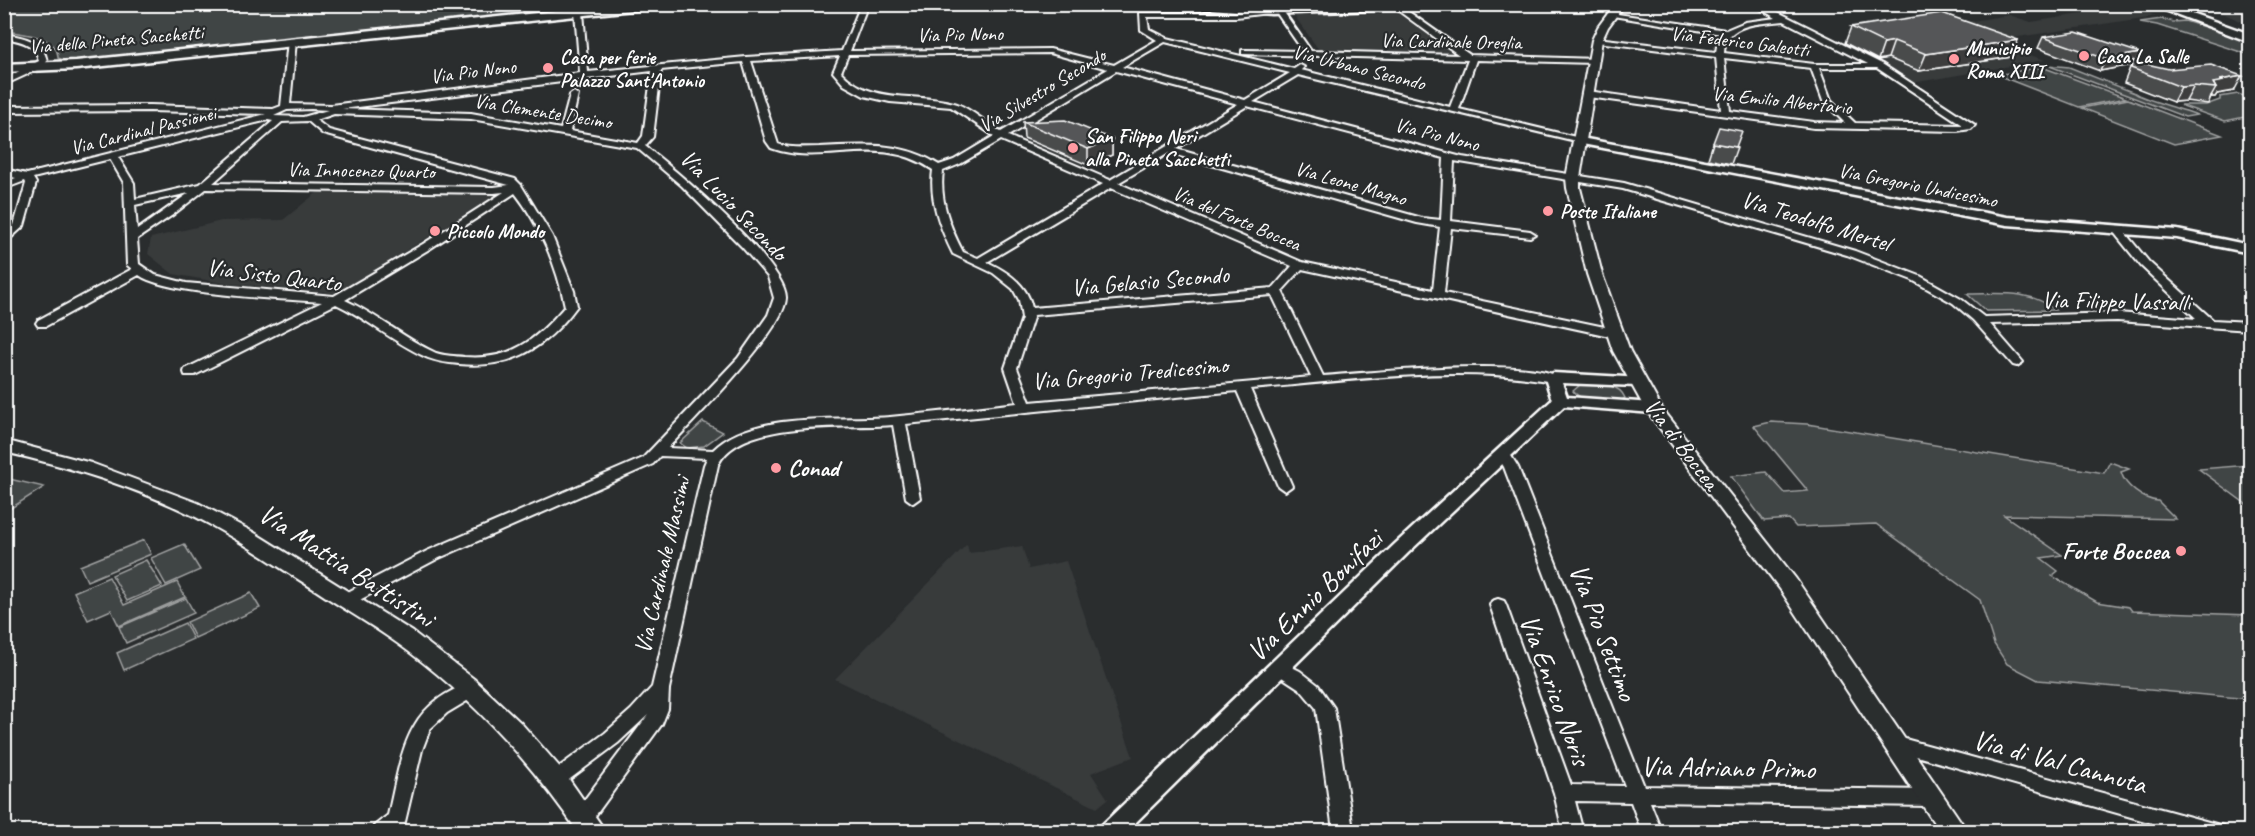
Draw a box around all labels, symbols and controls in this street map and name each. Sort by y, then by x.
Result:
street label: Via della Pineta Sacchetti [28,19,206,60]
street label: Via Pio Nono [917,21,1004,48]
street label: Via Federico Galeotti [1669,21,1813,63]
street label: Via Cardinale Oreglia [1380,28,1523,55]
place label: Municipio Roma XIII [1966,36,2048,84]
street label: Via Urbano Secondo [1290,39,1429,96]
street label: Via Silvestro Secondo [974,42,1112,138]
place label: Casa La Salle [2096,44,2190,69]
place label: Casa per ferie Palazzo Sant'Antonio [560,45,706,93]
marker: Casa La Salle [2077,49,2091,63]
marker: Municipio Roma XIII [1947,52,1961,66]
street label: Via Pio Nono [429,54,518,89]
marker: Casa per ferie Palazzo Sant'Antonio [541,61,555,75]
street label: Via Emilio Albertario [1711,81,1854,120]
street label: Via Clemente Decimo [472,88,615,135]
street label: Via Cardinal Passionei [68,100,220,161]
street label: Via Pio Nono [1392,112,1482,157]
place label: San Filippo Neri alla Pineta Sacchetti [1085,124,1232,172]
marker: San Filippo Neri alla Pineta Sacchetti [1066,141,1080,155]
street label: Via Lucio Secondo [674,143,796,268]
street label: Via Leone Magno [1292,156,1410,212]
street label: Via Innocenzo Quarto [287,157,437,184]
street label: Via Gregorio Undicesimo [1836,158,2000,213]
street label: Via del Forte Boccea [1169,180,1306,257]
street label: Via Teodolfo Mertel [1738,184,1898,259]
place label: Poste Italiane [1560,199,1657,224]
marker: Poste Italiane [1541,204,1555,218]
place label: Piccolo Mondo [447,219,546,244]
marker: Piccolo Mondo [428,224,442,238]
street label: Via Sisto Quarto [205,252,344,298]
street label: Via Gelasio Secondo [1070,259,1232,303]
street label: Via Filippo Vassalli [2041,285,2193,317]
street label: Via Gregorio Tredicesimo [1031,349,1232,397]
street label: Via di Boccea [1638,392,1728,498]
place label: Conad [788,453,843,483]
marker: Conad [769,461,783,475]
street label: Via Cardinale Massimi [627,470,698,656]
street label: Via Mattia Battistini [252,496,444,637]
street label: Via Ennio Bonifazi [1239,519,1392,669]
place label: Forte Boccea [2062,536,2171,566]
marker: Forte Boccea [2174,544,2188,558]
street label: Via Pio Settimo [1561,559,1646,707]
street label: Via Enrico Noris [1512,610,1600,773]
street label: Via di Val Cannuta [1969,722,2152,802]
street label: Via Adriano Primo [1641,748,1817,787]

